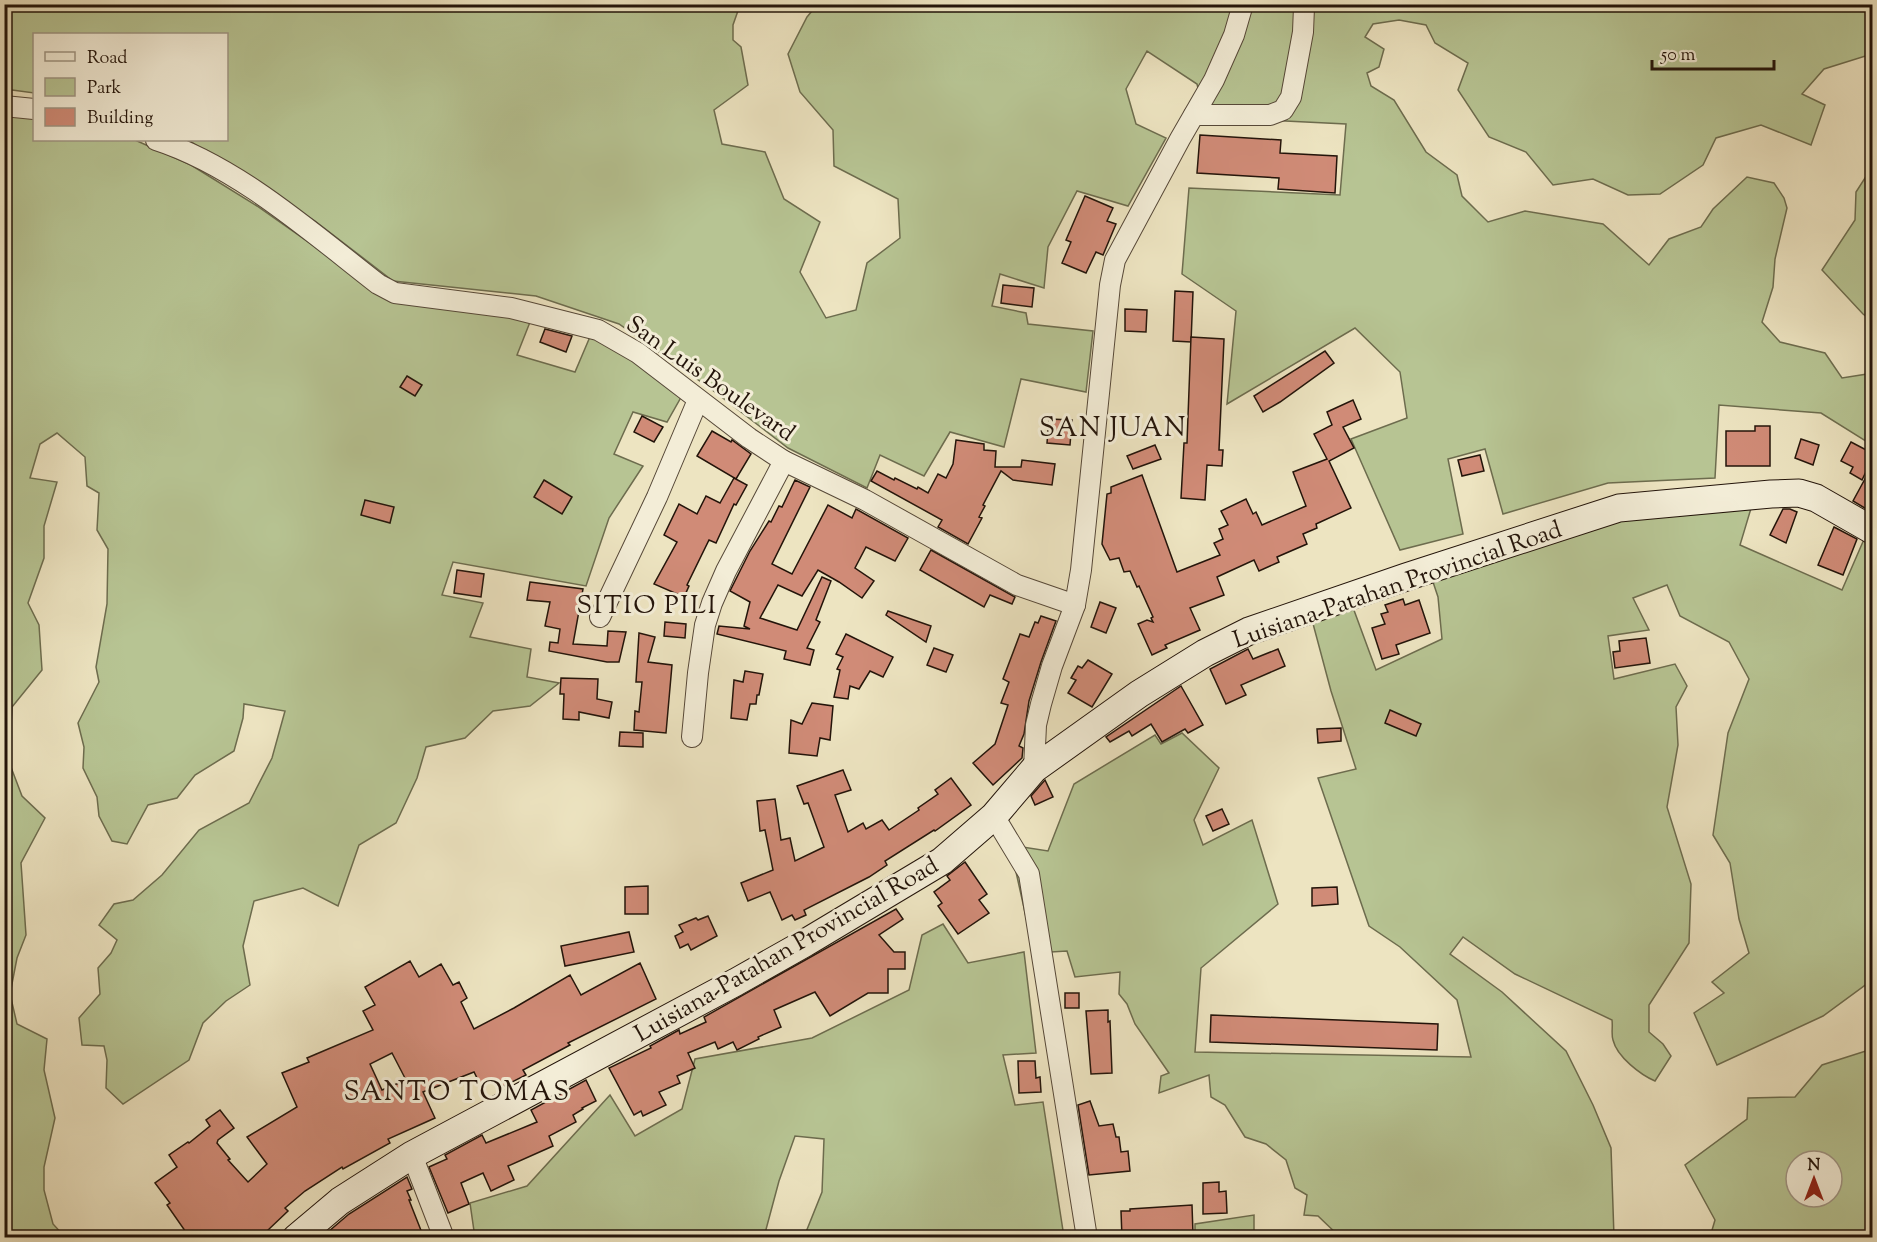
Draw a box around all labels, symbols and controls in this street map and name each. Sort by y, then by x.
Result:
legend [33,33,228,141]
scale bar [1652,33,1774,71]
text: 50 m [1660,43,1696,69]
text: Road [87,46,127,72]
text: Park [87,76,122,102]
text: Building [87,106,153,132]
street label: San Luis Boulevard [618,308,802,451]
district label: SAN JUAN [1039,410,1187,449]
street label: Luisiana-Patahan Provincial Road [1229,513,1567,658]
district label: SITIO PILI [577,588,717,625]
street label: Luisiana-Patahan Provincial Road [629,849,946,1052]
district label: SANTO TOMAS [343,1074,571,1113]
north arrow [1784,1149,1844,1209]
text: N [1808,1155,1821,1178]

